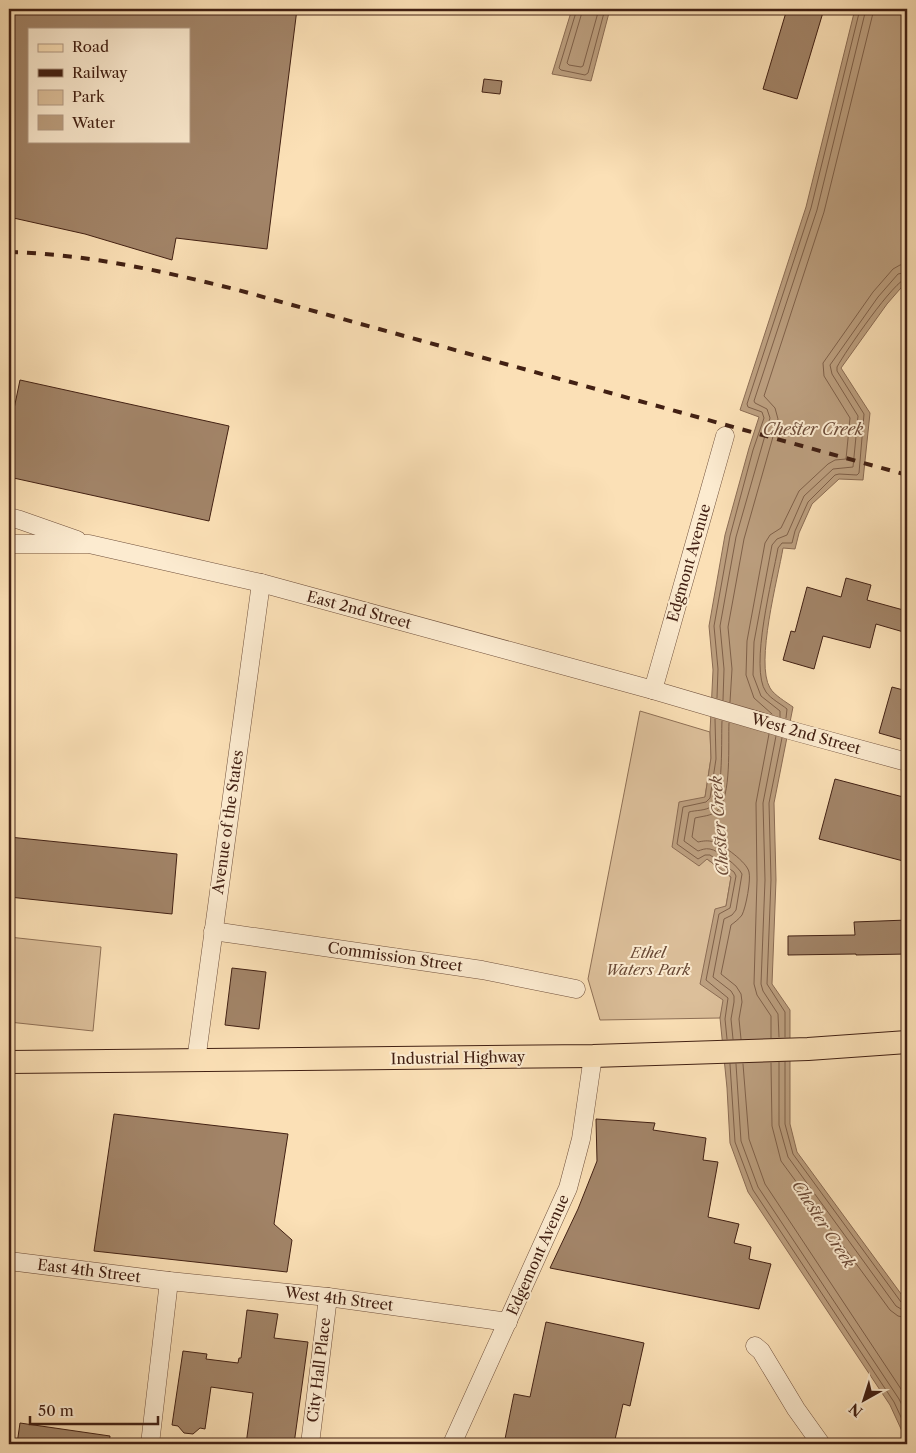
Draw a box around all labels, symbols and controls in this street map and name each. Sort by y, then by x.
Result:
legend [28,28,190,142]
text: Road [72,37,109,56]
text: Railway [72,63,128,82]
text: Park [72,87,106,106]
text: Water [71,113,116,132]
water label: Chester Creek [763,419,864,439]
street label: Edgmont Avenue [663,502,714,624]
street label: East 2nd Street [305,586,414,633]
street label: West 2nd Street [748,709,864,758]
street label: Avenue of the States [208,749,247,896]
water label: Chester Creek [705,774,732,877]
street label: Commission Street [326,938,464,975]
park label: Ethel Waters Park [606,943,691,979]
street label: Industrial Highway [391,1047,526,1068]
water label: Chester Creek [788,1176,860,1272]
street label: Edgemont Avenue [502,1191,573,1318]
street label: East 4th Street [36,1255,142,1286]
street label: West 4th Street [283,1282,395,1315]
street label: City Hall Place [303,1316,334,1423]
north arrow [838,1376,888,1426]
scale bar [30,1393,158,1425]
text: N [845,1399,866,1421]
text: 50 m [38,1401,74,1420]

